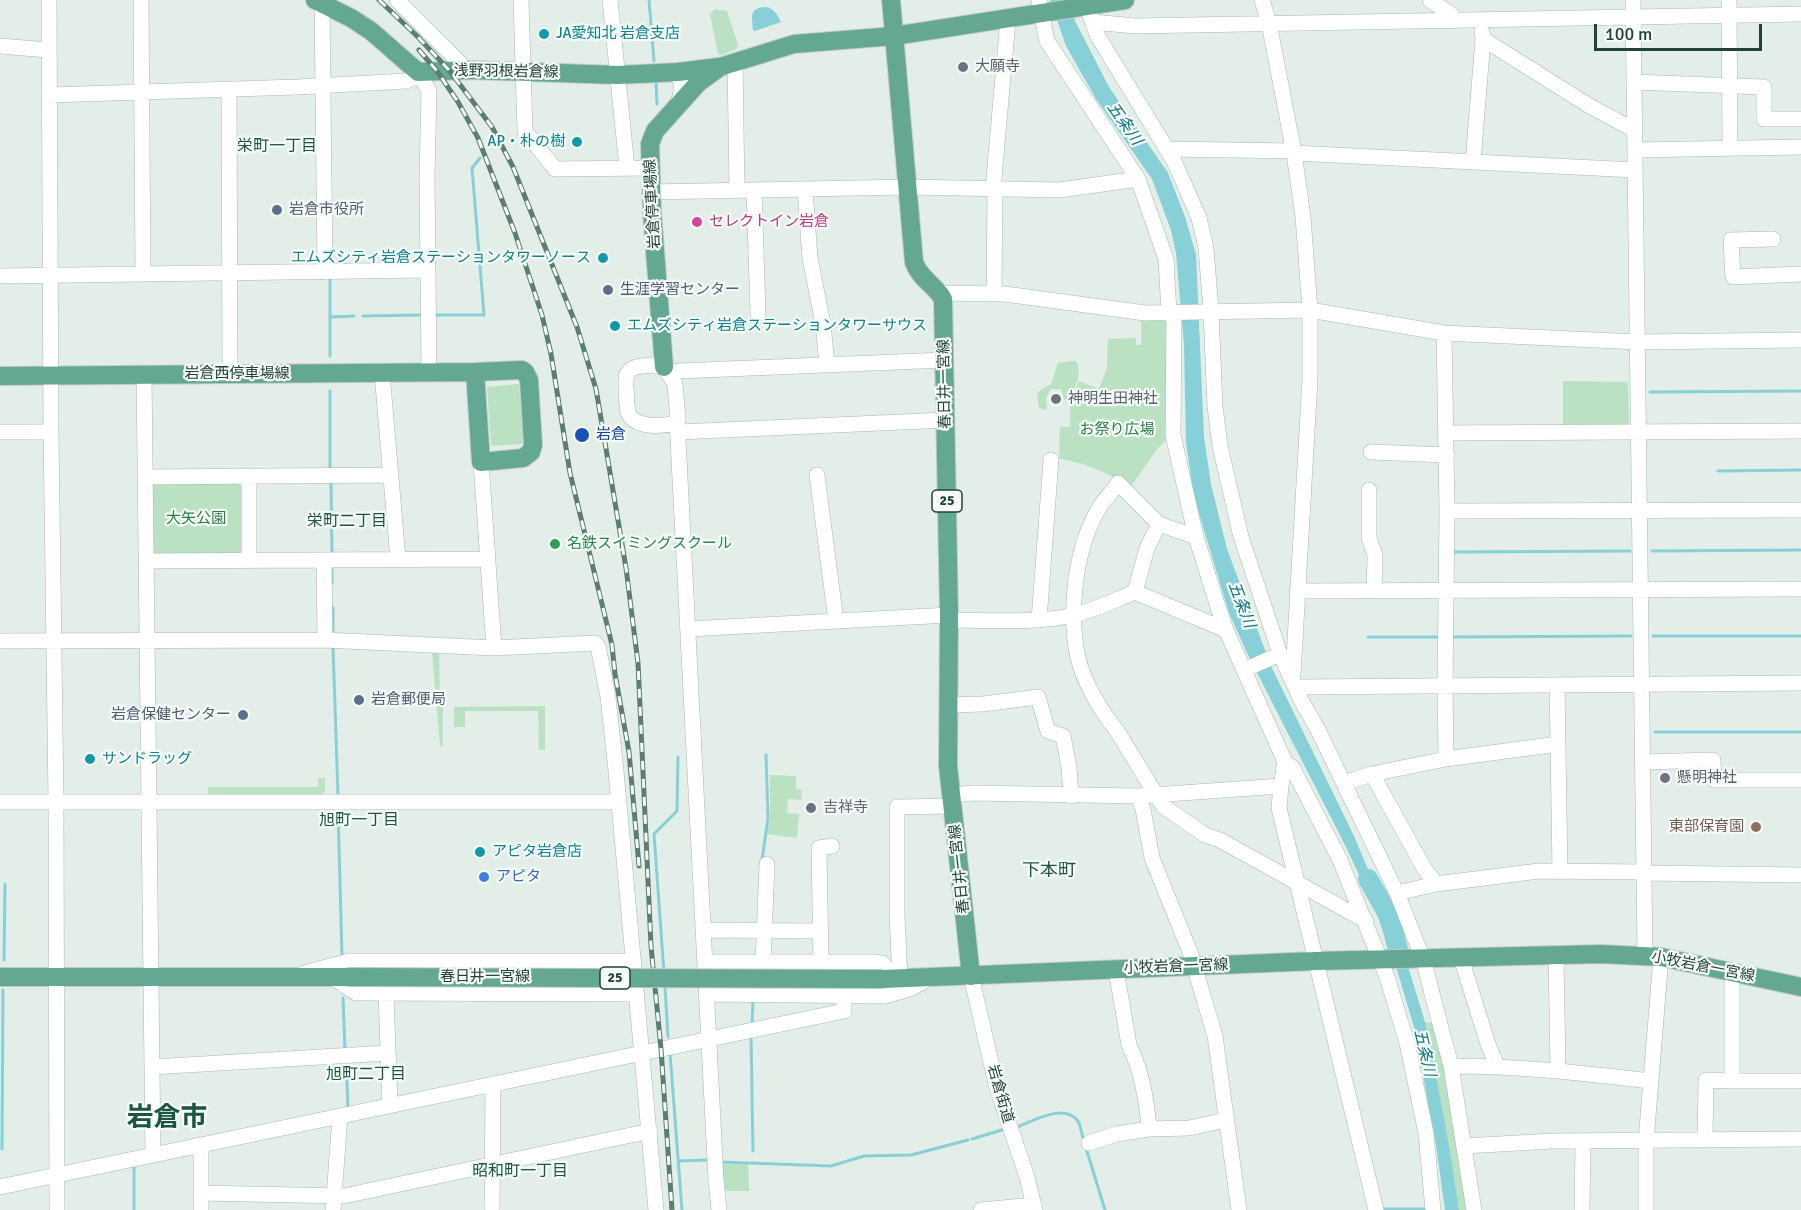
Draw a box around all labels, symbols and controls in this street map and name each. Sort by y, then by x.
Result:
scale bar [1597,12,1765,50]
text: 100 m [1605,23,1652,45]
place label: JA愛知北 岩倉支店 [556,25,680,43]
marker: JA愛知北 岩倉支店 [537,27,551,41]
place label: 大願寺 [975,58,1020,76]
marker: 大願寺 [956,60,970,74]
street label: 浅野羽根岩倉線 [453,62,559,82]
water label: 五条川 [1102,99,1146,149]
place label: AP・朴の樹 [487,133,565,151]
marker: AP・朴の樹 [570,135,584,149]
district label: 栄町一丁目 [237,137,317,157]
street label: 岩倉停車場線 [642,159,664,249]
place label: 岩倉市役所 [289,201,364,219]
marker: 岩倉市役所 [270,203,284,217]
place label: セレクトイン岩倉 [709,213,829,231]
marker: セレクトイン岩倉 [690,215,704,229]
place label: エムズシティ岩倉ステーションタワーノース [291,249,591,267]
marker: エムズシティ岩倉ステーションタワーノース [596,251,610,265]
place label: 生涯学習センター [620,281,740,299]
marker: 生涯学習センター [601,283,615,297]
place label: エムズシティ岩倉ステーションタワーサウス [627,317,927,335]
marker: エムズシティ岩倉ステーションタワーサウス [608,319,622,333]
street label: 春日井一宮線 [935,339,955,429]
street label: 岩倉西停車場線 [185,365,289,383]
place label: 神明生田神社 [1068,390,1158,408]
marker: 神明生田神社 [1049,392,1063,406]
park label: お祭り広場 [1080,421,1154,439]
marker: 岩倉 [573,426,591,444]
place label: 岩倉 [596,426,626,444]
road number: 25 [932,490,962,512]
park label: 大矢公園 [166,510,226,528]
district label: 栄町二丁目 [307,512,387,532]
place label: 名鉄スイミングスクール [567,535,732,553]
marker: 名鉄スイミングスクール [548,537,562,551]
water label: 五条川 [1223,579,1259,631]
place label: 岩倉郵便局 [371,691,446,709]
marker: 岩倉郵便局 [352,693,366,707]
place label: 岩倉保健センター [111,706,231,724]
marker: 岩倉保健センター [236,708,250,722]
place label: サンドラッグ [102,750,192,768]
marker: サンドラッグ [83,752,97,766]
place label: 懸明神社 [1677,769,1737,787]
marker: 懸明神社 [1658,771,1672,785]
place label: 吉祥寺 [823,799,868,817]
marker: 吉祥寺 [804,801,818,815]
district label: 旭町一丁目 [319,811,399,831]
place label: 東部保育園 [1669,818,1744,836]
marker: 東部保育園 [1749,820,1763,834]
street label: 春日井一宮線 [946,823,974,915]
place label: アピタ岩倉店 [492,843,582,861]
marker: アピタ岩倉店 [473,845,487,859]
district label: 下本町 [1022,860,1076,882]
place label: アピタ [496,868,541,886]
marker: アピタ [477,870,491,884]
street label: 小牧岩倉一宮線 [1650,948,1756,986]
street label: 小牧岩倉一宮線 [1123,956,1229,978]
road number: 25 [600,967,630,989]
street label: 春日井一宮線 [440,968,530,986]
water label: 五条川 [1409,1027,1439,1079]
street label: 岩倉街道 [983,1063,1017,1125]
district label: 旭町二丁目 [326,1065,406,1085]
district label: 岩倉市 [127,1103,207,1135]
district label: 昭和町一丁目 [472,1162,568,1182]

